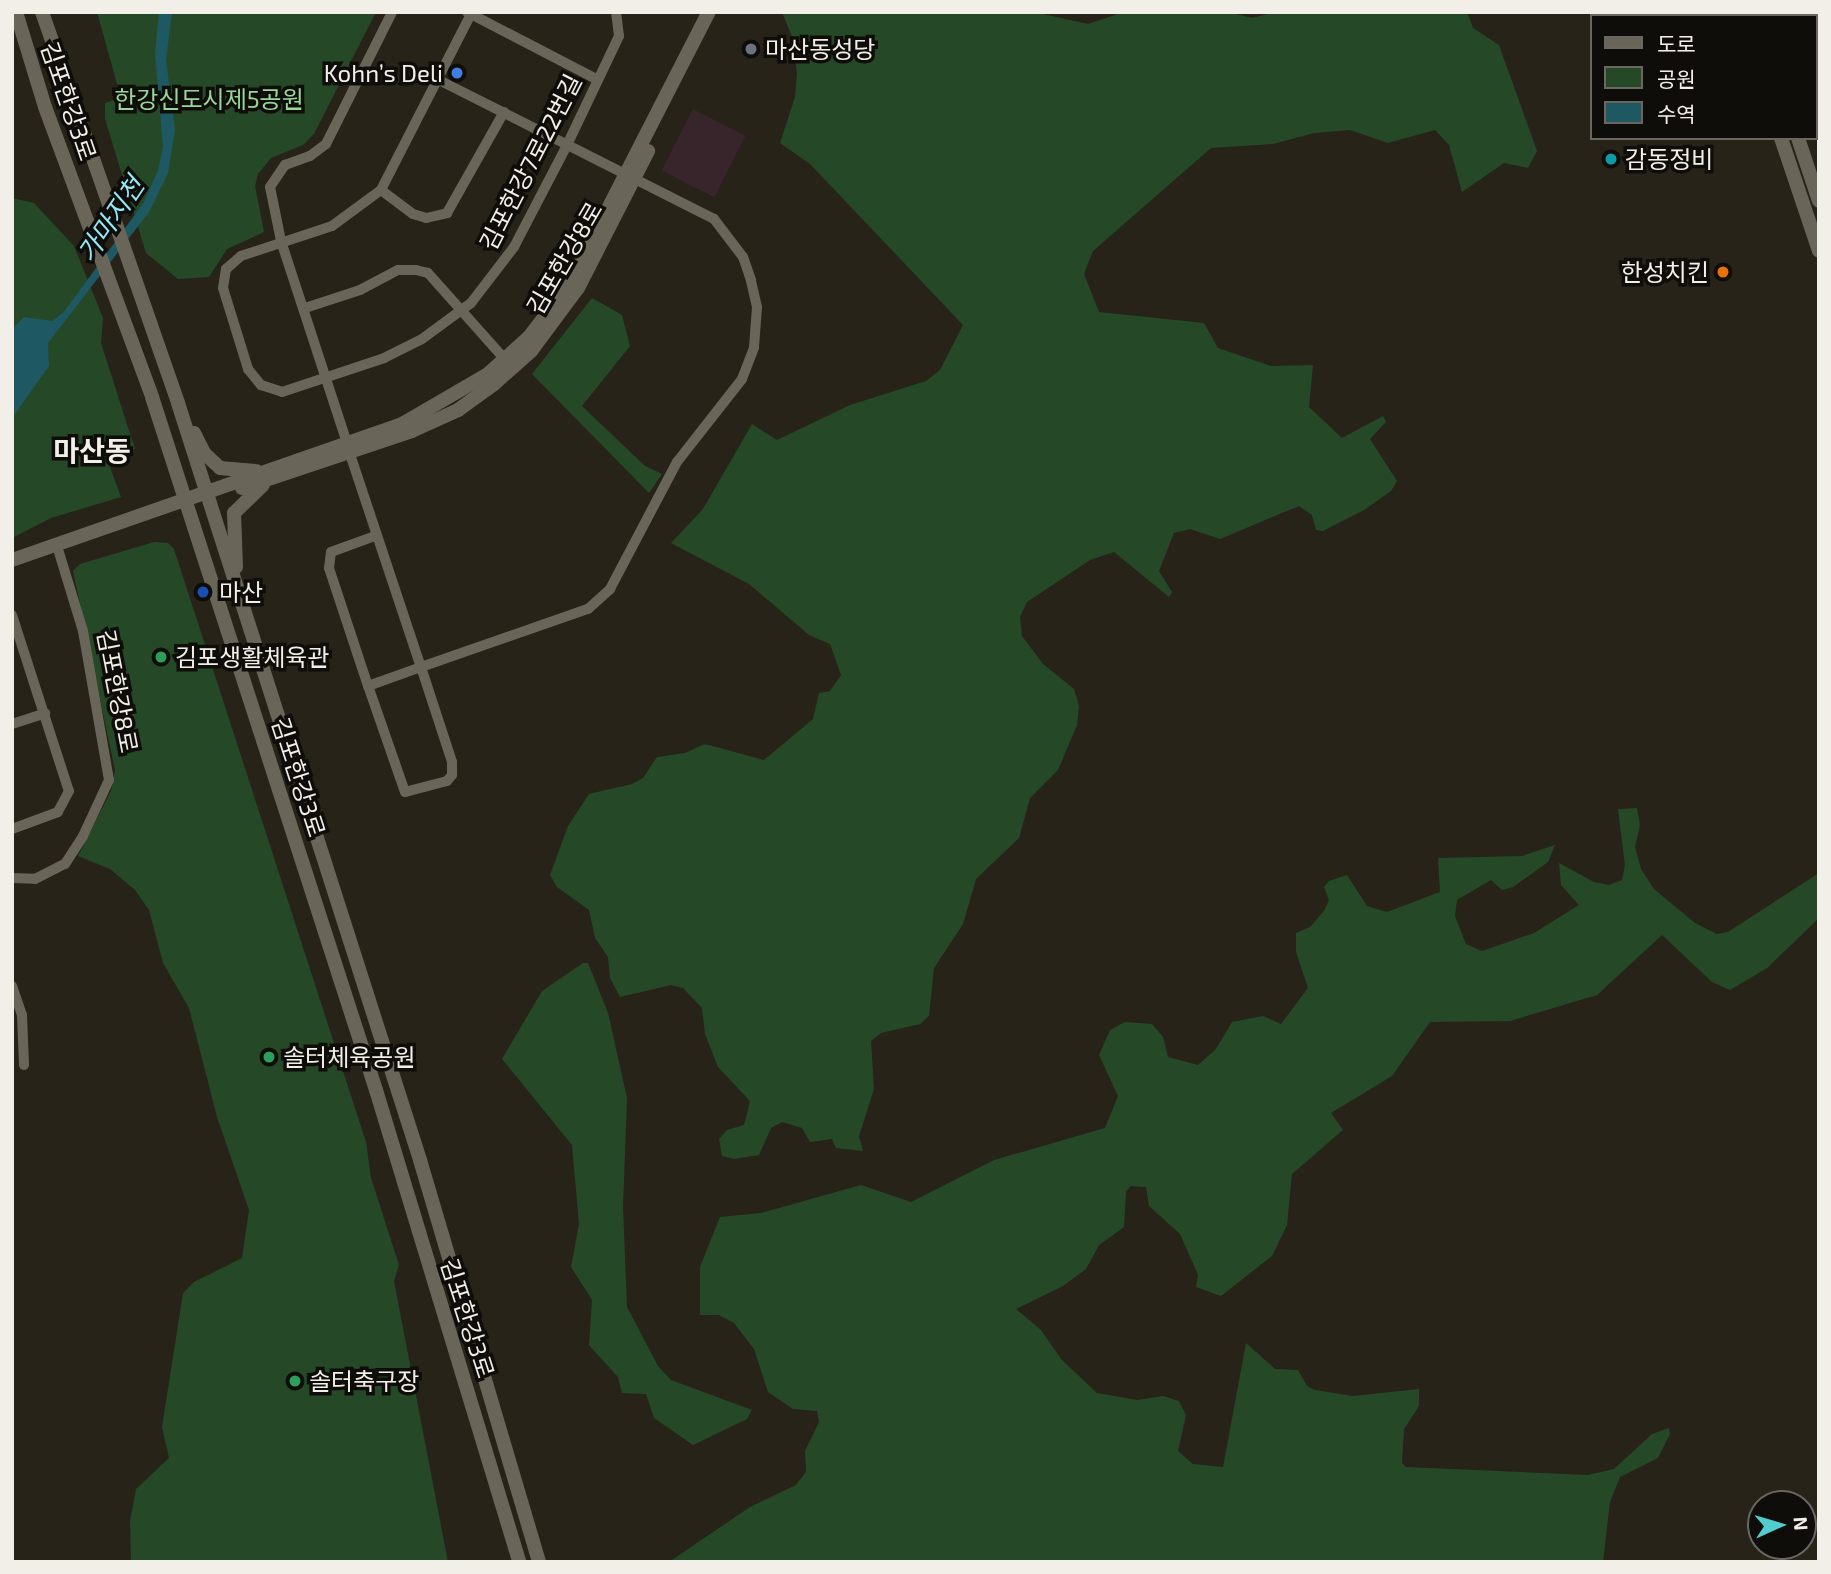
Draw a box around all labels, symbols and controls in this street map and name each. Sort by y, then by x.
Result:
legend [1590,14,1817,140]
text: 도로 [1657,31,1696,56]
place label: 마산동성당 [765,35,875,63]
street label: 김포한강3로 [35,38,103,164]
marker: 마산동성당 [743,41,759,57]
place label: Kohn’s Deli [324,59,443,87]
marker: Kohn’s Deli [449,65,465,81]
text: 공원 [1657,66,1696,91]
street label: 김포한강7로22번길 [473,69,587,255]
park label: 한강신도시제5공원 [114,85,304,113]
text: 수역 [1657,101,1696,126]
place label: 감동정비 [1625,145,1713,173]
marker: 감동정비 [1603,151,1619,167]
water label: 가마지천 [70,171,150,267]
street label: 김포한강8로 [520,197,608,319]
place label: 한성치킨 [1621,258,1709,286]
marker: 한성치킨 [1715,264,1731,280]
district label: 마산동 [53,433,131,467]
place label: 마산 [219,578,263,606]
marker: 마산 [193,582,213,602]
street label: 김포한강8로 [92,627,144,755]
place label: 김포생활체육관 [175,643,330,671]
marker: 김포생활체육관 [153,649,169,665]
street label: 김포한강3로 [266,714,332,840]
place label: 솔터체육공원 [283,1043,415,1071]
marker: 솔터체육공원 [261,1049,277,1065]
street label: 김포한강3로 [435,1255,501,1381]
place label: 솔터축구장 [309,1367,419,1395]
marker: 솔터축구장 [287,1373,303,1389]
north arrow [1747,1490,1817,1560]
text: N [1790,1516,1813,1531]

